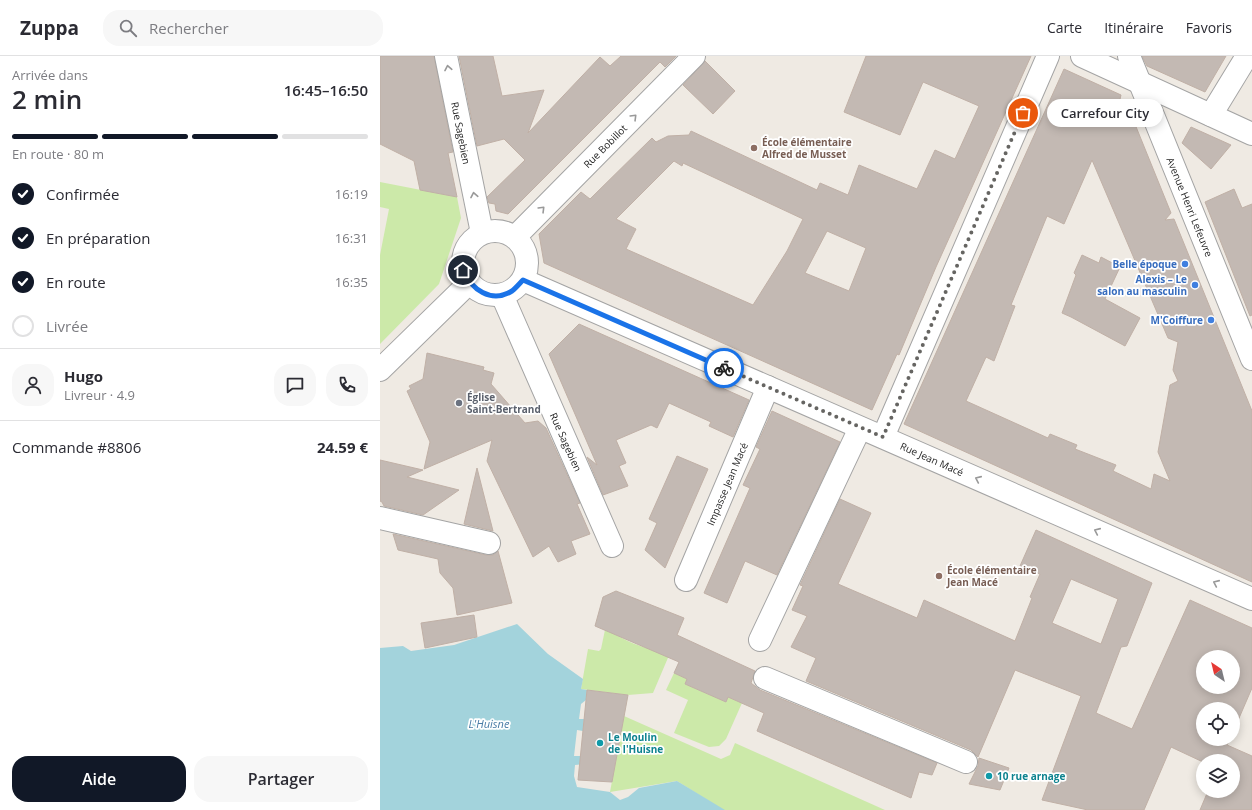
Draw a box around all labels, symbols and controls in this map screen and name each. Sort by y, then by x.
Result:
search box [103,10,383,46]
text: Zuppa [20,15,79,41]
icon: search [117,17,139,39]
text: Rechercher [149,18,229,38]
text: Carte [1047,18,1082,37]
text: Itinéraire [1104,18,1164,37]
text: Favoris [1186,18,1232,37]
one-way arrow [445,64,453,71]
text: Arrivée dans [12,66,88,84]
text: 16:45–16:50 [284,80,368,100]
text: 2 min [12,81,82,117]
pin [1006,96,1040,130]
callout: Carrefour City [1047,99,1163,127]
street label: Rue Sagebien [448,101,474,165]
icon: bag [1012,102,1034,124]
text: Carrefour City [1061,104,1149,122]
one-way arrow [629,114,637,122]
street label: Rue Bobillot [580,121,630,171]
place label: École élémentaire Alfred de Musset [762,135,852,161]
marker: École élémentaire Alfred de Musset [749,143,759,153]
text: En route · 80 m [12,145,104,163]
street label: Avenue Henri Lefeuvre [1164,155,1217,259]
icon: check [12,183,34,205]
text: Confirmée [46,184,119,204]
text: 16:19 [335,185,368,203]
one-way arrow [470,192,479,198]
one-way arrow [537,206,545,214]
icon: check [12,227,34,249]
text: En préparation [46,228,151,248]
text: 16:31 [335,229,368,247]
pin [446,253,480,287]
place label: Belle époque [1113,257,1177,271]
icon: home [452,259,474,281]
marker: Belle époque [1180,259,1190,269]
icon: check [12,271,34,293]
text: En route [46,272,106,292]
place label: Alexis – Le salon au masculin [1097,272,1187,298]
text: 16:35 [335,273,368,291]
marker: Alexis – Le salon au masculin [1190,280,1200,290]
place label: M'Coiffure [1151,313,1203,327]
marker: M'Coiffure [1206,315,1216,325]
text: Livrée [46,316,88,336]
courier [704,348,744,388]
icon: bike [713,357,735,379]
button: person [12,364,54,406]
button: chat [274,364,316,406]
button: phone [326,364,368,406]
text: Hugo [64,366,103,386]
text: Livreur · 4.9 [64,386,135,404]
place label: Église Saint-Bertrand [467,390,541,416]
marker: Église Saint-Bertrand [454,398,464,408]
street label: Rue Sagebien [547,410,585,474]
text: Commande #8806 [12,437,141,457]
text: 24.59 € [317,437,368,457]
street label: Rue Jean Macé [898,439,966,479]
street label: Impasse Jean Macé [703,440,751,528]
one-way arrow [975,476,983,484]
one-way arrow [1094,528,1102,536]
place label: École élémentaire Jean Macé [946,563,1037,589]
marker: École élémentaire Jean Macé [934,571,944,581]
one-way arrow [1213,580,1220,588]
north arrow [1196,650,1240,694]
map controls [1196,650,1240,798]
button: locate [1196,702,1240,746]
water label: L'Huisne [469,716,510,731]
place label: Le Moulin de l'Huisne [608,730,663,756]
marker: Le Moulin de l'Huisne [595,738,605,748]
button: layers [1196,754,1240,798]
button: Aide [12,756,186,802]
button: Partager [194,756,368,802]
place label: 10 rue arnage [997,769,1065,783]
marker: 10 rue arnage [984,771,994,781]

